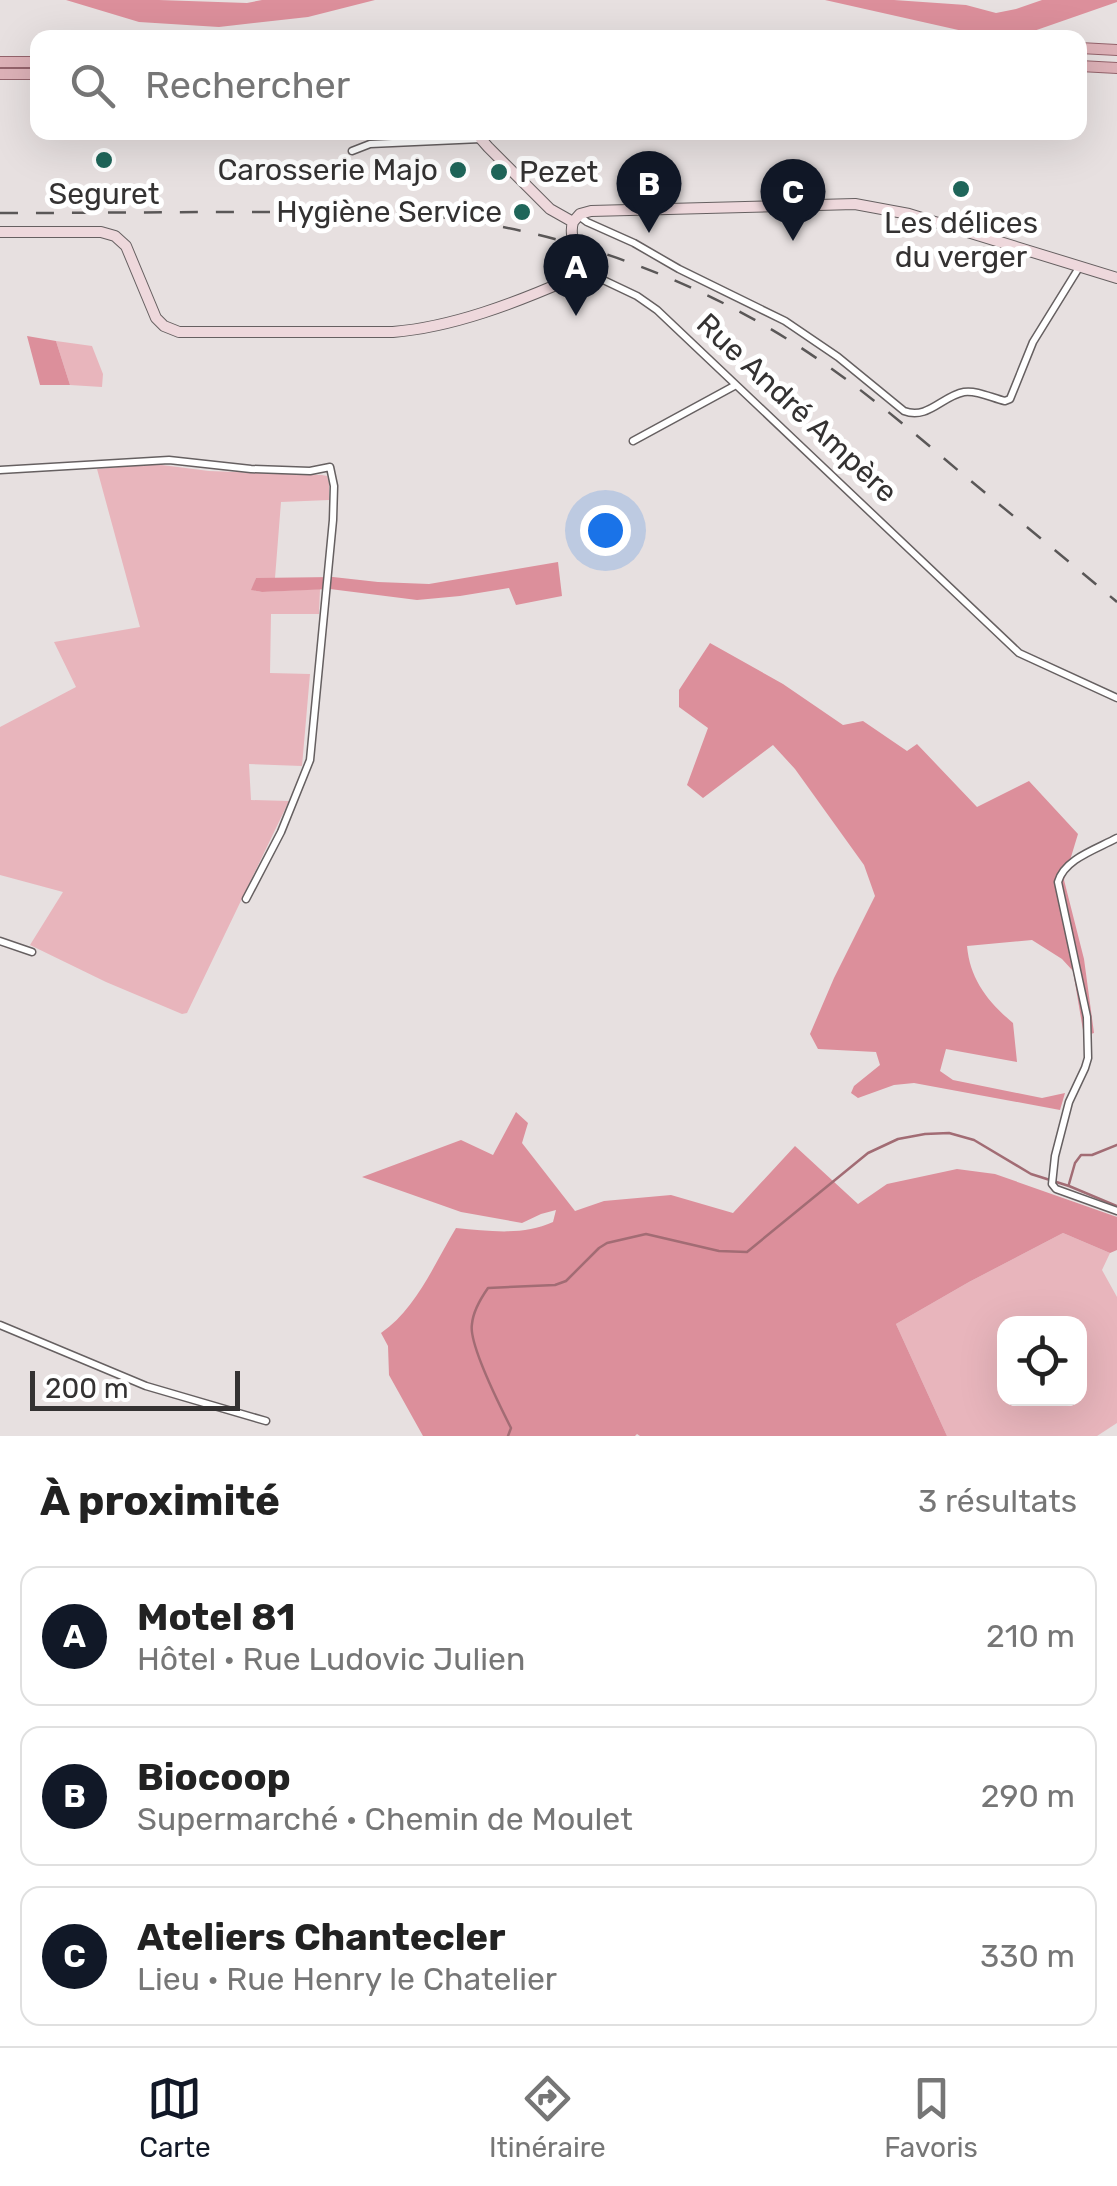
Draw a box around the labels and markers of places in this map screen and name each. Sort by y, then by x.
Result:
marker: Seguret [93,149,115,171]
pin: B [616,150,682,233]
place label: Carosserie Majo [217,152,438,188]
place label: Pezet [519,154,599,190]
pin: C [760,158,826,241]
marker: Carosserie Majo [447,159,469,181]
marker: Pezet [488,161,510,183]
place label: Seguret [49,176,160,212]
marker: Les délices du verger [950,178,972,200]
place label: Hygiène Service [276,194,502,230]
marker: Hygiène Service [511,201,533,223]
place label: Les délices du verger [884,205,1038,275]
pin: A [544,234,608,316]

